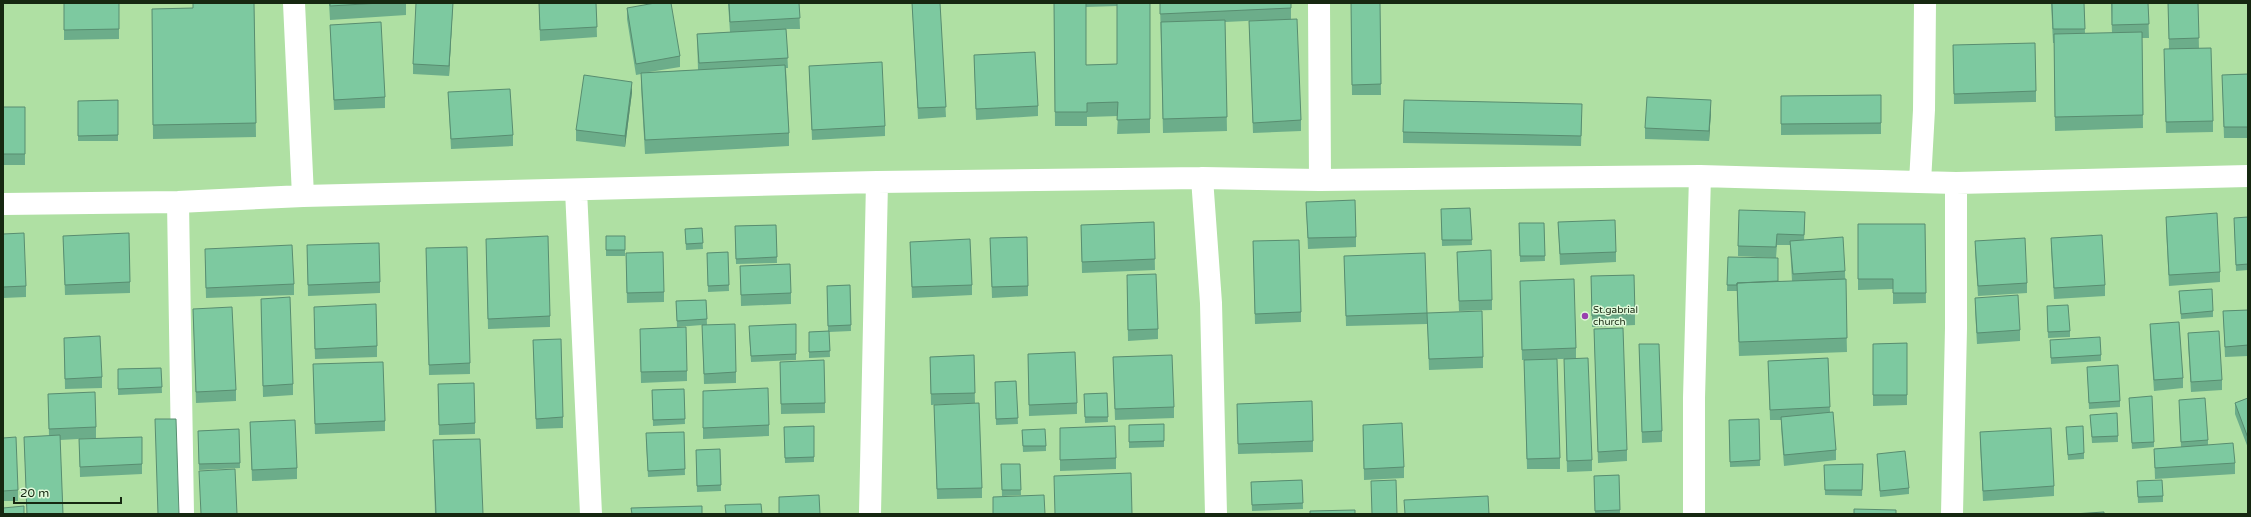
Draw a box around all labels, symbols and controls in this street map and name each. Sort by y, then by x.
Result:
place label: St.gabrial church [1593,304,1638,328]
marker: St.gabrial church [1580,311,1590,321]
scale bar [14,479,121,505]
text: 20 m [20,486,49,500]

